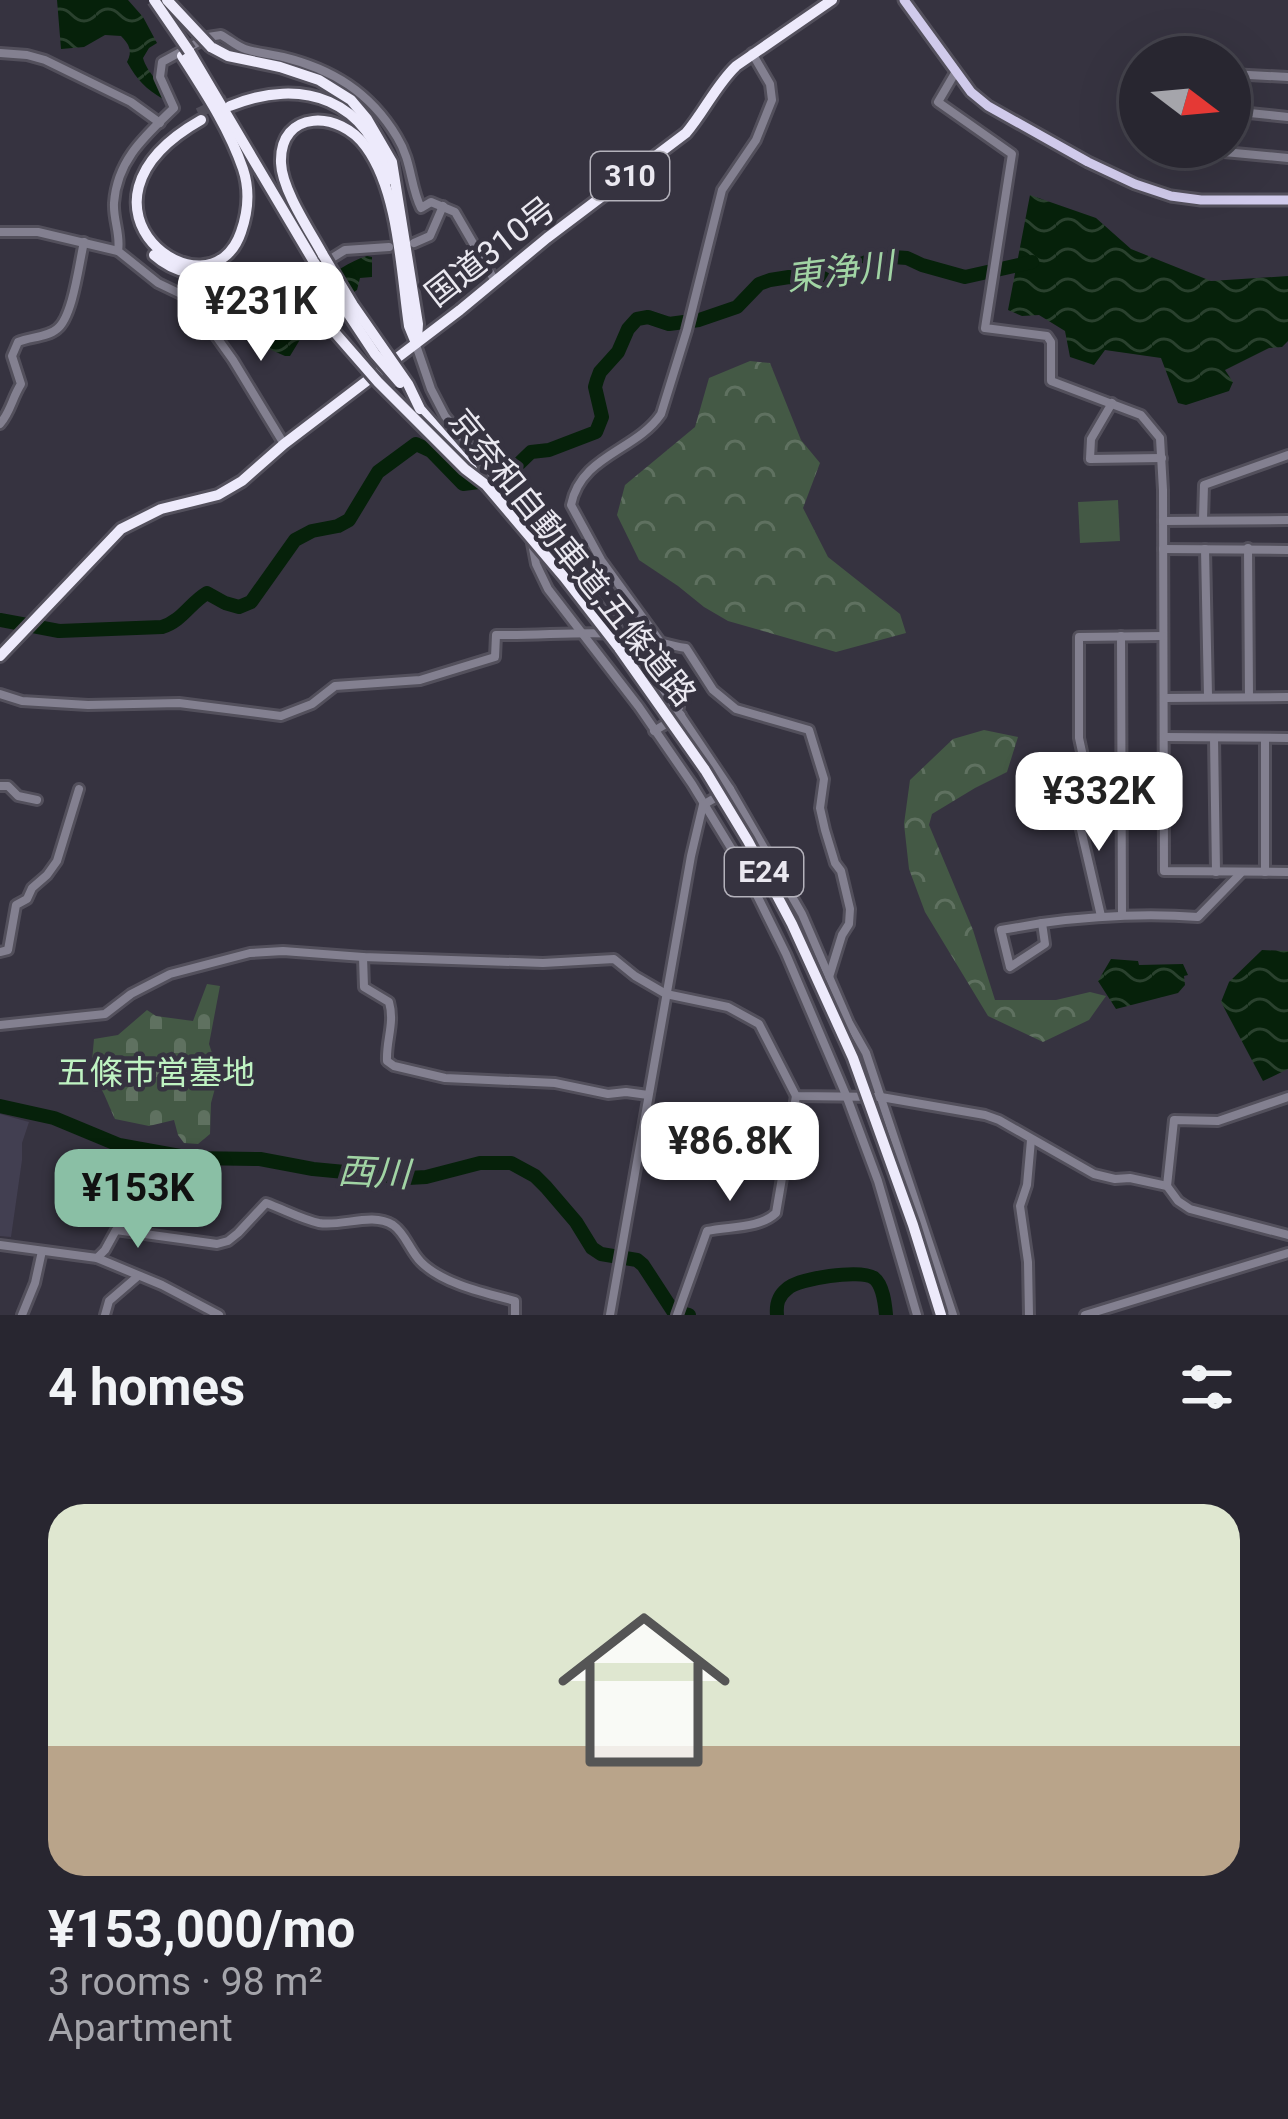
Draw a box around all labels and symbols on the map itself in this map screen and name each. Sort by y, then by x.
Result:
north arrow [1119,36,1251,168]
road number: 310 [591,152,669,200]
street label: 国道310号 [417,188,563,314]
water label: 東浄川 [784,244,900,299]
pin: ¥231K [177,262,345,364]
street label: 京奈和自動車道;五條道路 [441,401,704,713]
pin: ¥332K [1015,752,1183,854]
road number: E24 [725,848,803,896]
park label: 五條市営墓地 [57,1053,255,1092]
pin: ¥86.8K [632,1102,828,1204]
pin: ¥153K [54,1149,222,1251]
water label: 西川 [337,1150,415,1196]

